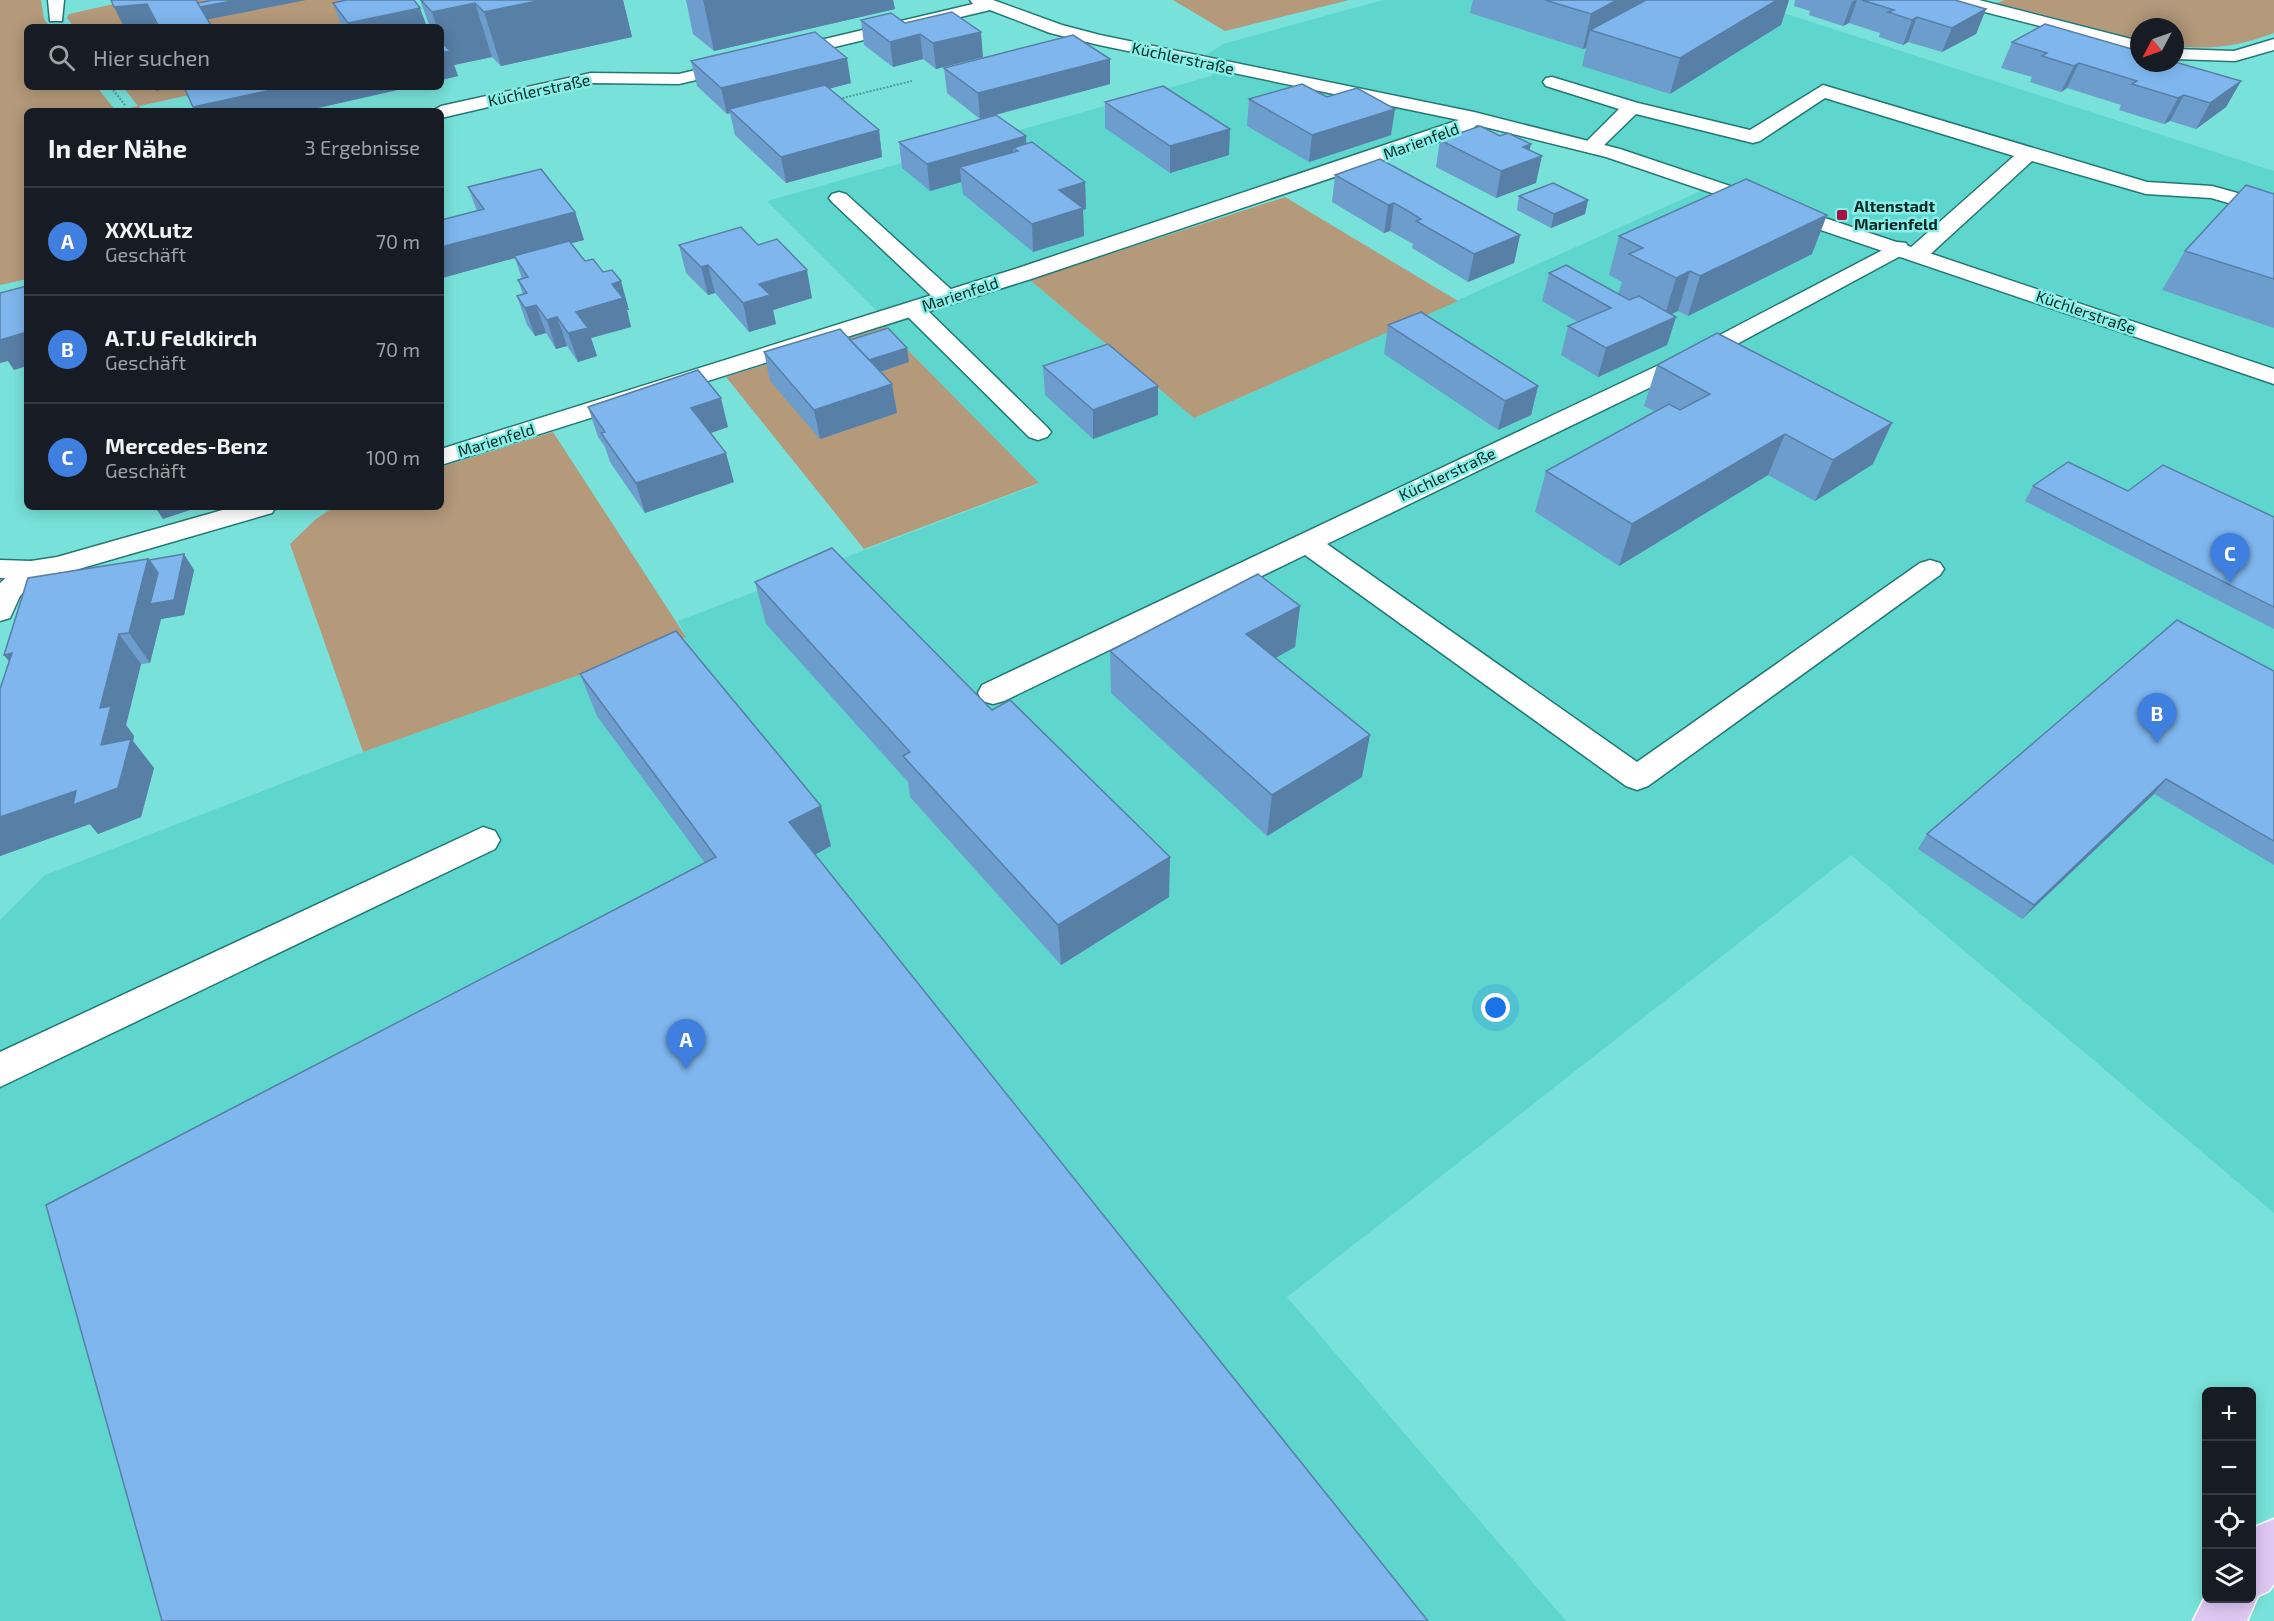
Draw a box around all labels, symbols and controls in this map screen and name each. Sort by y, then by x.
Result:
north arrow [2130,18,2184,72]
search box [24,24,444,90]
street label: Küchlerstraße [1130,37,1236,78]
icon: search [45,41,78,74]
text: Hier suchen [93,44,210,70]
street label: Küchlerstraße [486,69,592,110]
street label: Marienfeld [1380,118,1461,163]
text: In der Nähe [48,132,187,163]
text: 3 Ergebnisse [304,135,420,159]
place label: Altenstadt Marienfeld [1854,196,1938,233]
marker: Altenstadt Marienfeld [1835,208,1849,222]
text: XXXLutz [105,216,193,242]
text: A [61,229,74,253]
text: 70 m [376,229,420,253]
text: Geschäft [105,242,186,266]
street label: Marienfeld [919,272,1001,315]
street label: Küchlerstraße [2034,286,2139,337]
text: A.T.U Feldkirch [105,324,257,350]
text: B [61,337,74,361]
text: 70 m [376,337,420,361]
text: Geschäft [105,350,186,374]
street label: Marienfeld [455,419,537,460]
text: Mercedes-Benz [105,432,268,458]
street label: Küchlerstraße [1396,443,1498,504]
text: C [62,445,73,469]
text: 100 m [366,445,420,469]
text: Geschäft [105,458,186,482]
pin: C [2210,534,2250,583]
pin: B [2138,694,2176,743]
your location [1481,993,1510,1022]
pin: A [666,1020,706,1069]
map controls [2202,1387,2256,1603]
button: + [2202,1387,2256,1441]
button: − [2202,1441,2256,1495]
button: locate [2202,1495,2256,1549]
button: layers [2202,1549,2256,1603]

